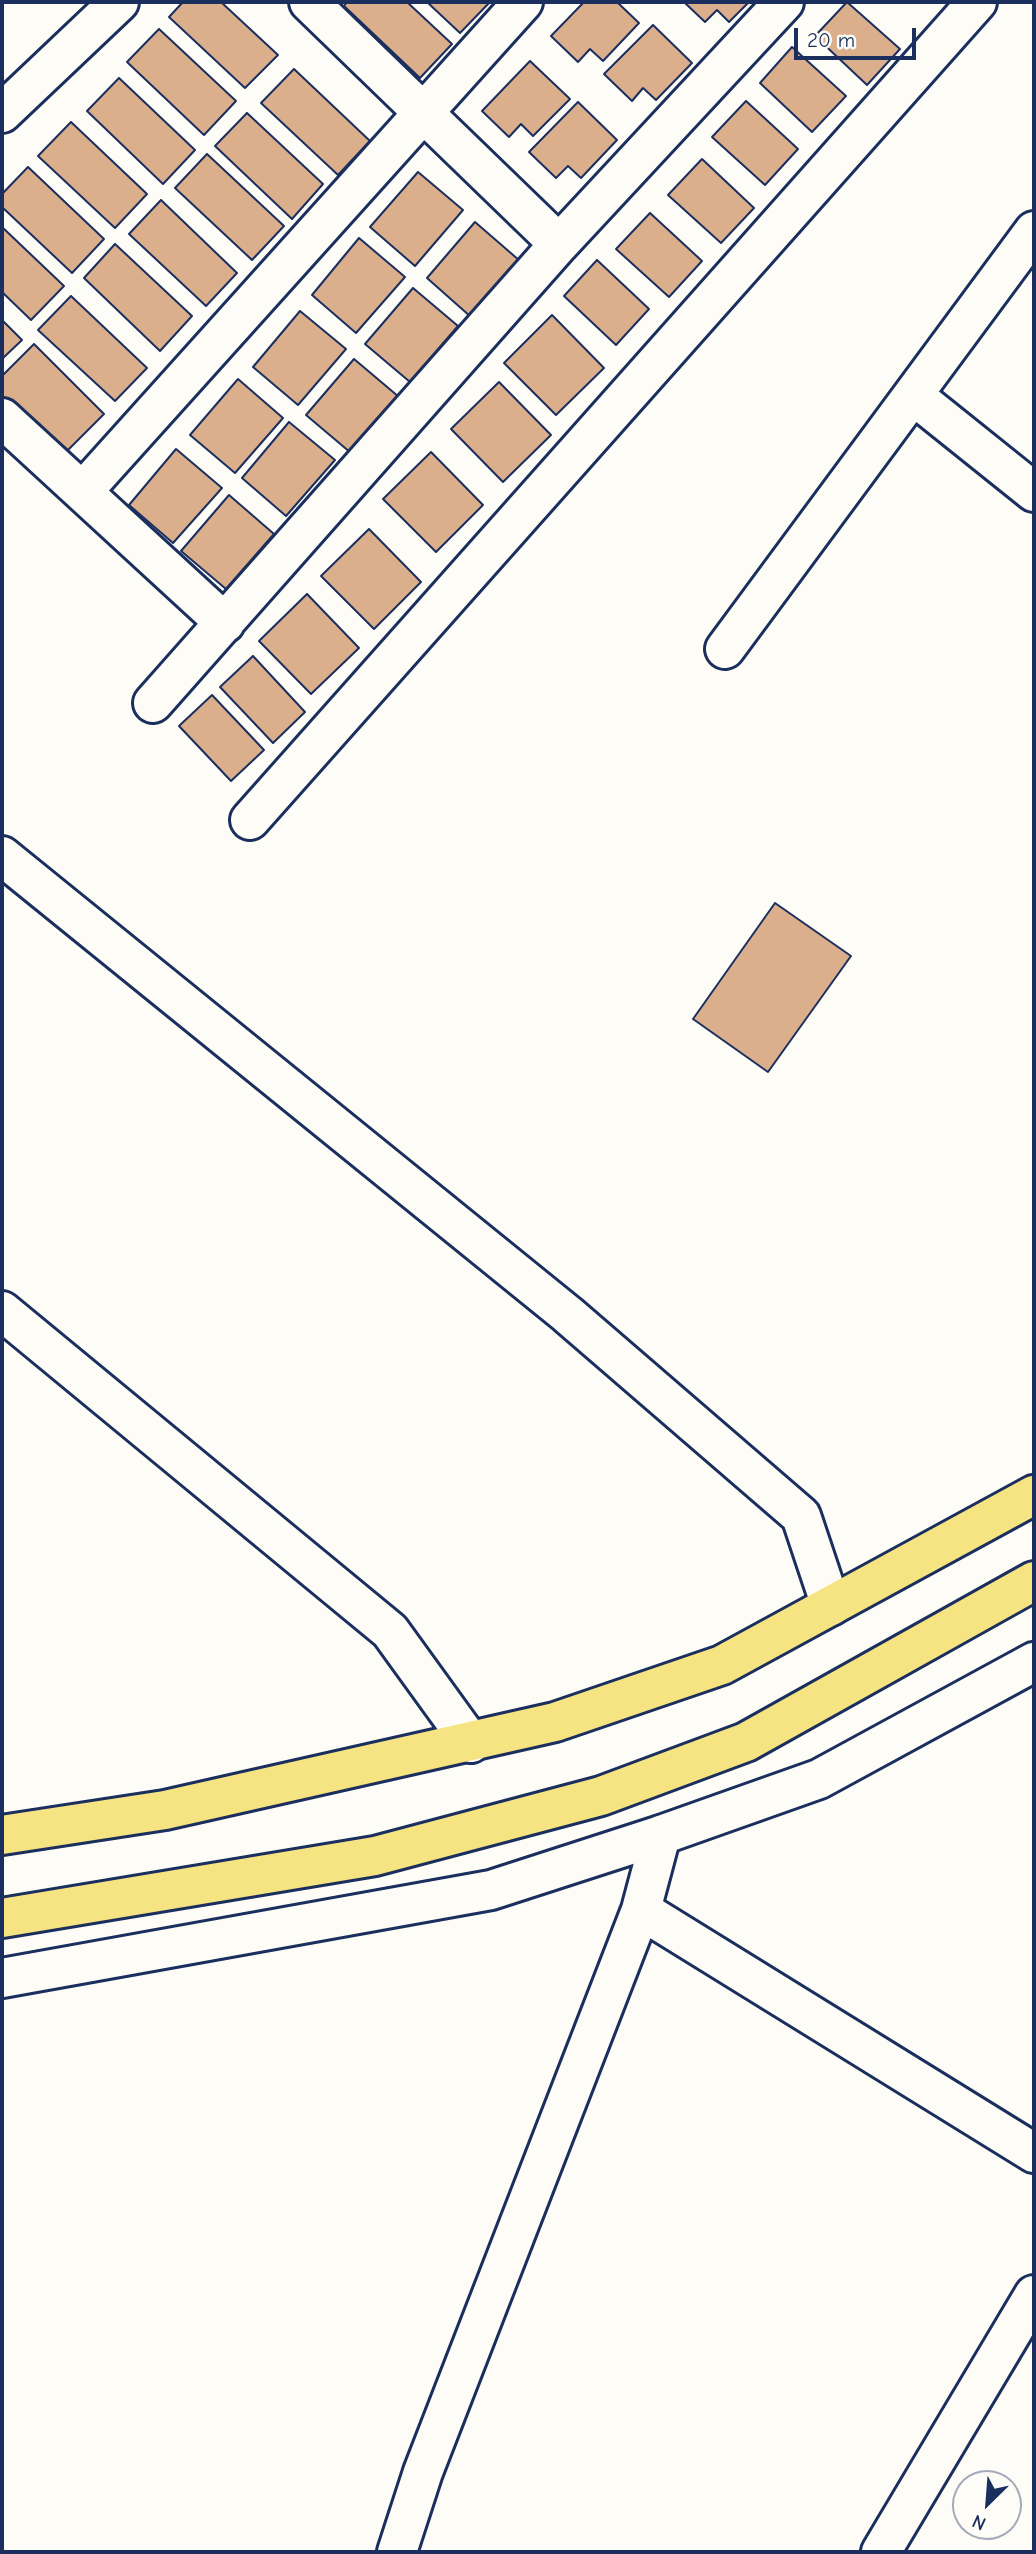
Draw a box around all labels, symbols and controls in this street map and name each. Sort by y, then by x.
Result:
scale bar [798,14,920,58]
text: 20 m [807,28,855,52]
north arrow [952,2470,1022,2540]
text: N [969,2510,989,2535]

